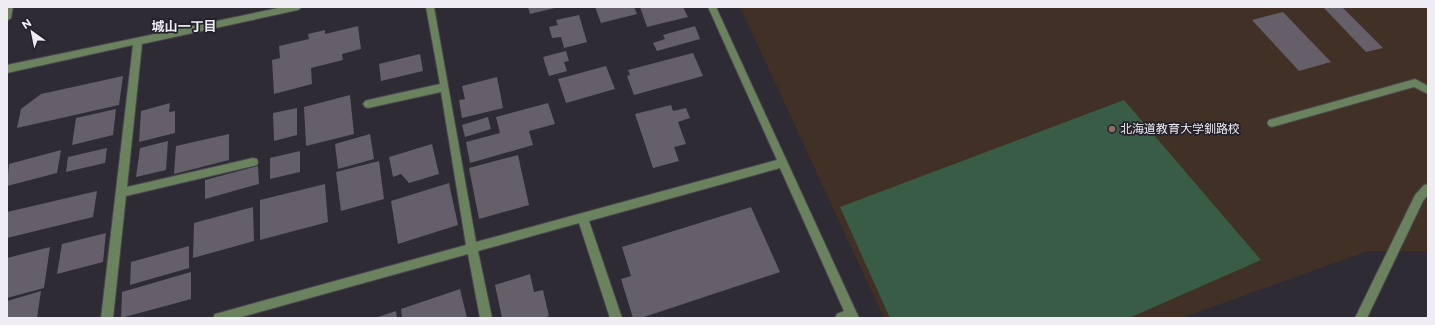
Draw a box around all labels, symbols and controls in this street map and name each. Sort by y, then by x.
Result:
north arrow [12,12,52,52]
text: N [19,15,34,32]
district label: 城山一丁目 [151,18,217,34]
place label: 北海道教育大学釧路校 [1120,121,1240,136]
marker: 北海道教育大学釧路校 [1107,124,1117,134]

